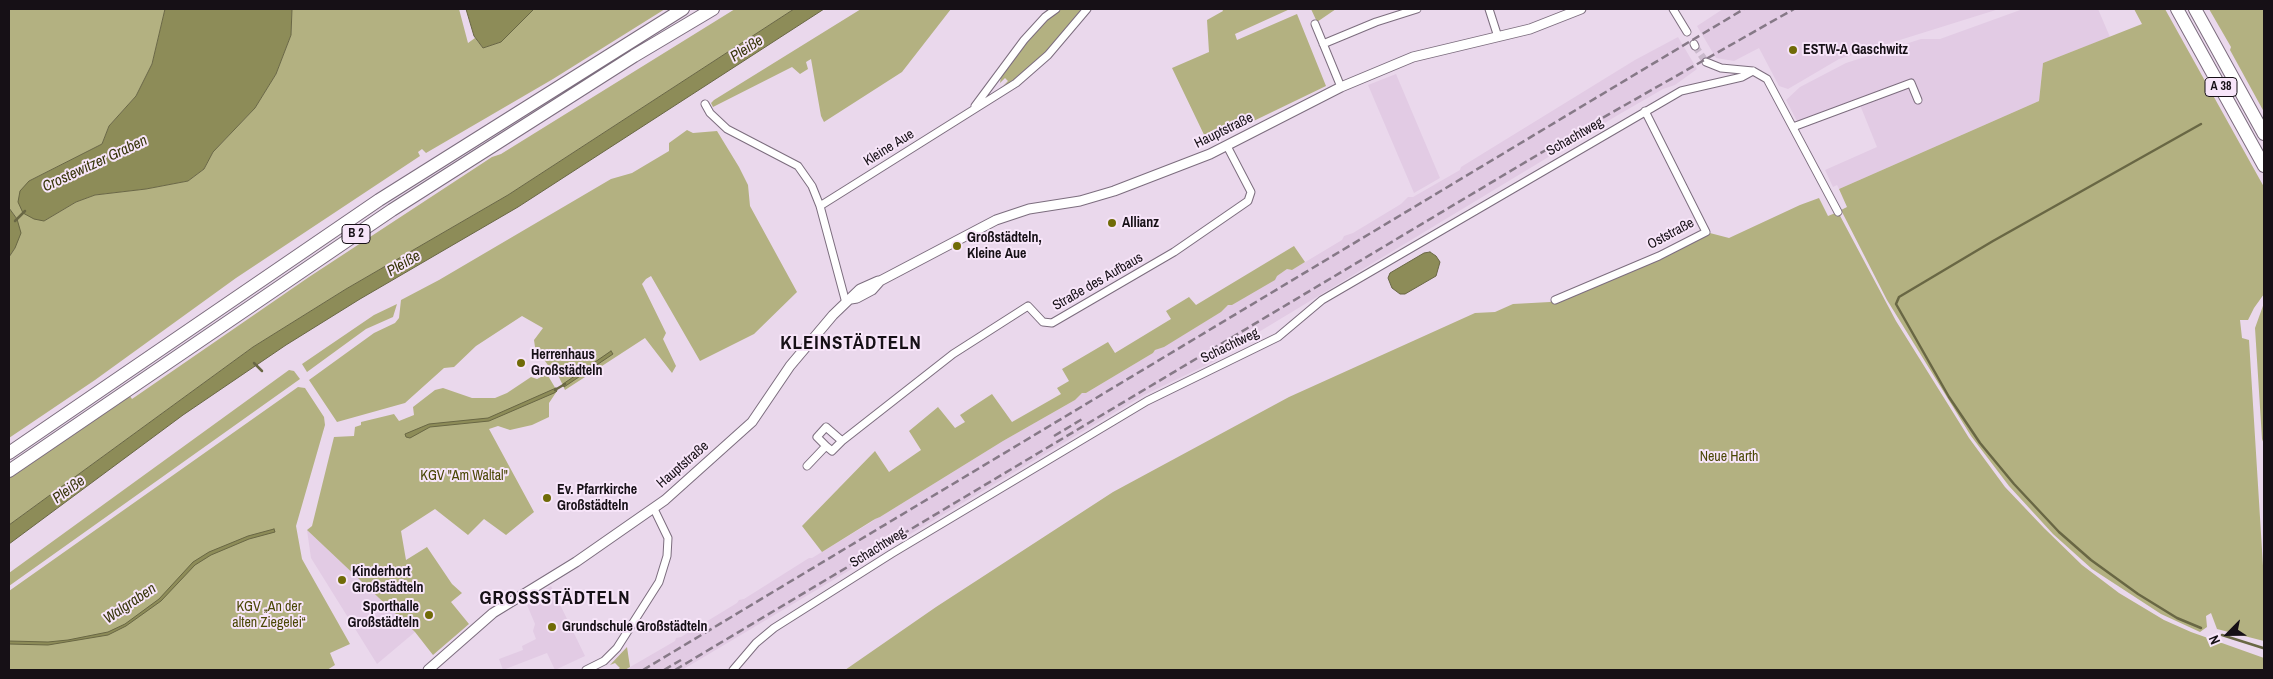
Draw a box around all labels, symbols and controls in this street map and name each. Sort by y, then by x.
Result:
water label: Pleiße [727,32,767,66]
place label: ESTW-A Gaschwitz [1803,42,1908,58]
marker: ESTW-A Gaschwitz [1787,44,1799,56]
road number: A 38 [2205,77,2237,96]
street label: Hauptstraße [1192,110,1256,152]
street label: Schachtweg [1544,114,1606,160]
street label: Kleine Aue [861,126,917,170]
water label: Crostewitzer Graben [40,132,150,196]
place label: Allianz [1122,215,1159,231]
street label: Oststraße [1645,215,1697,253]
marker: Allianz [1106,217,1118,229]
road number: B 2 [342,224,370,243]
place label: Großstädteln, Kleine Aue [967,230,1042,262]
marker: Großstädteln, Kleine Aue [951,240,963,252]
water label: Pleiße [384,247,424,281]
street label: Straße des Aufbaus [1050,249,1146,315]
street label: Schachtweg [1198,325,1262,367]
district label: KLEINSTÄDTELN [779,333,923,355]
place label: Herrenhaus Großstädteln [531,347,602,380]
marker: Herrenhaus Großstädteln [515,357,527,369]
street label: Hauptstraße [654,438,712,492]
park label: Neue Harth [1700,449,1758,465]
park label: KGV "Am Waltal" [420,468,508,484]
water label: Pleiße [49,472,89,508]
place label: Ev. Pfarrkirche Großstädteln [557,482,637,514]
marker: Ev. Pfarrkirche Großstädteln [541,492,553,504]
street label: Schachtweg [847,524,909,572]
place label: Kinderhort Großstädteln [352,564,423,596]
marker: Kinderhort Großstädteln [336,574,348,586]
water label: Walgraben [100,580,160,628]
district label: GROSSSTÄDTELN [478,588,632,610]
park label: KGV „An der alten Ziegelei“ [232,599,306,632]
place label: Sporthalle Großstädteln [348,599,419,632]
marker: Sporthalle Großstädteln [423,609,435,621]
north arrow [2203,609,2253,659]
place label: Grundschule Großstädteln [562,619,707,635]
marker: Grundschule Großstädteln [546,621,558,633]
text: N [2204,633,2224,647]

